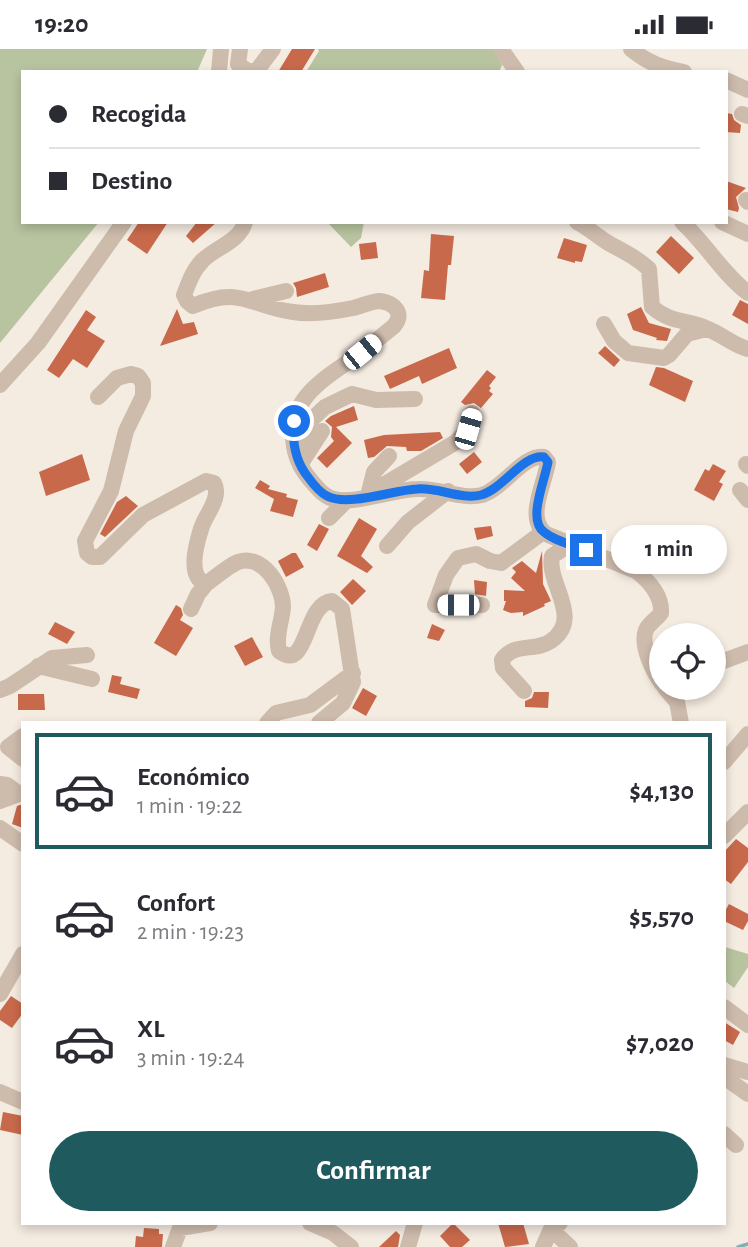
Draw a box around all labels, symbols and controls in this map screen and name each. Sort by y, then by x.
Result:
text: 19:20 [35,11,89,37]
text: Recogida [91,101,187,127]
text: Destino [91,168,172,194]
car [340,331,385,373]
route start [278,405,310,437]
car [453,406,484,452]
callout: 1 min [610,525,726,575]
route end [570,534,602,566]
text: 1 min [645,538,693,561]
car [438,595,480,616]
map controls [649,623,726,700]
button: locate [649,623,726,700]
icon: car [53,760,116,823]
text: Económico [137,764,250,790]
text: $4,130 [629,778,694,804]
text: 1 min · 19:22 [137,795,242,818]
icon: car [53,886,116,949]
text: Confort [137,890,215,916]
text: $5,570 [629,904,694,930]
text: 2 min · 19:23 [137,921,244,944]
icon: car [53,1012,116,1075]
text: XL [137,1016,164,1042]
text: $7,020 [626,1030,694,1056]
text: 3 min · 19:24 [137,1047,244,1070]
button: Confirmar [49,1131,698,1211]

